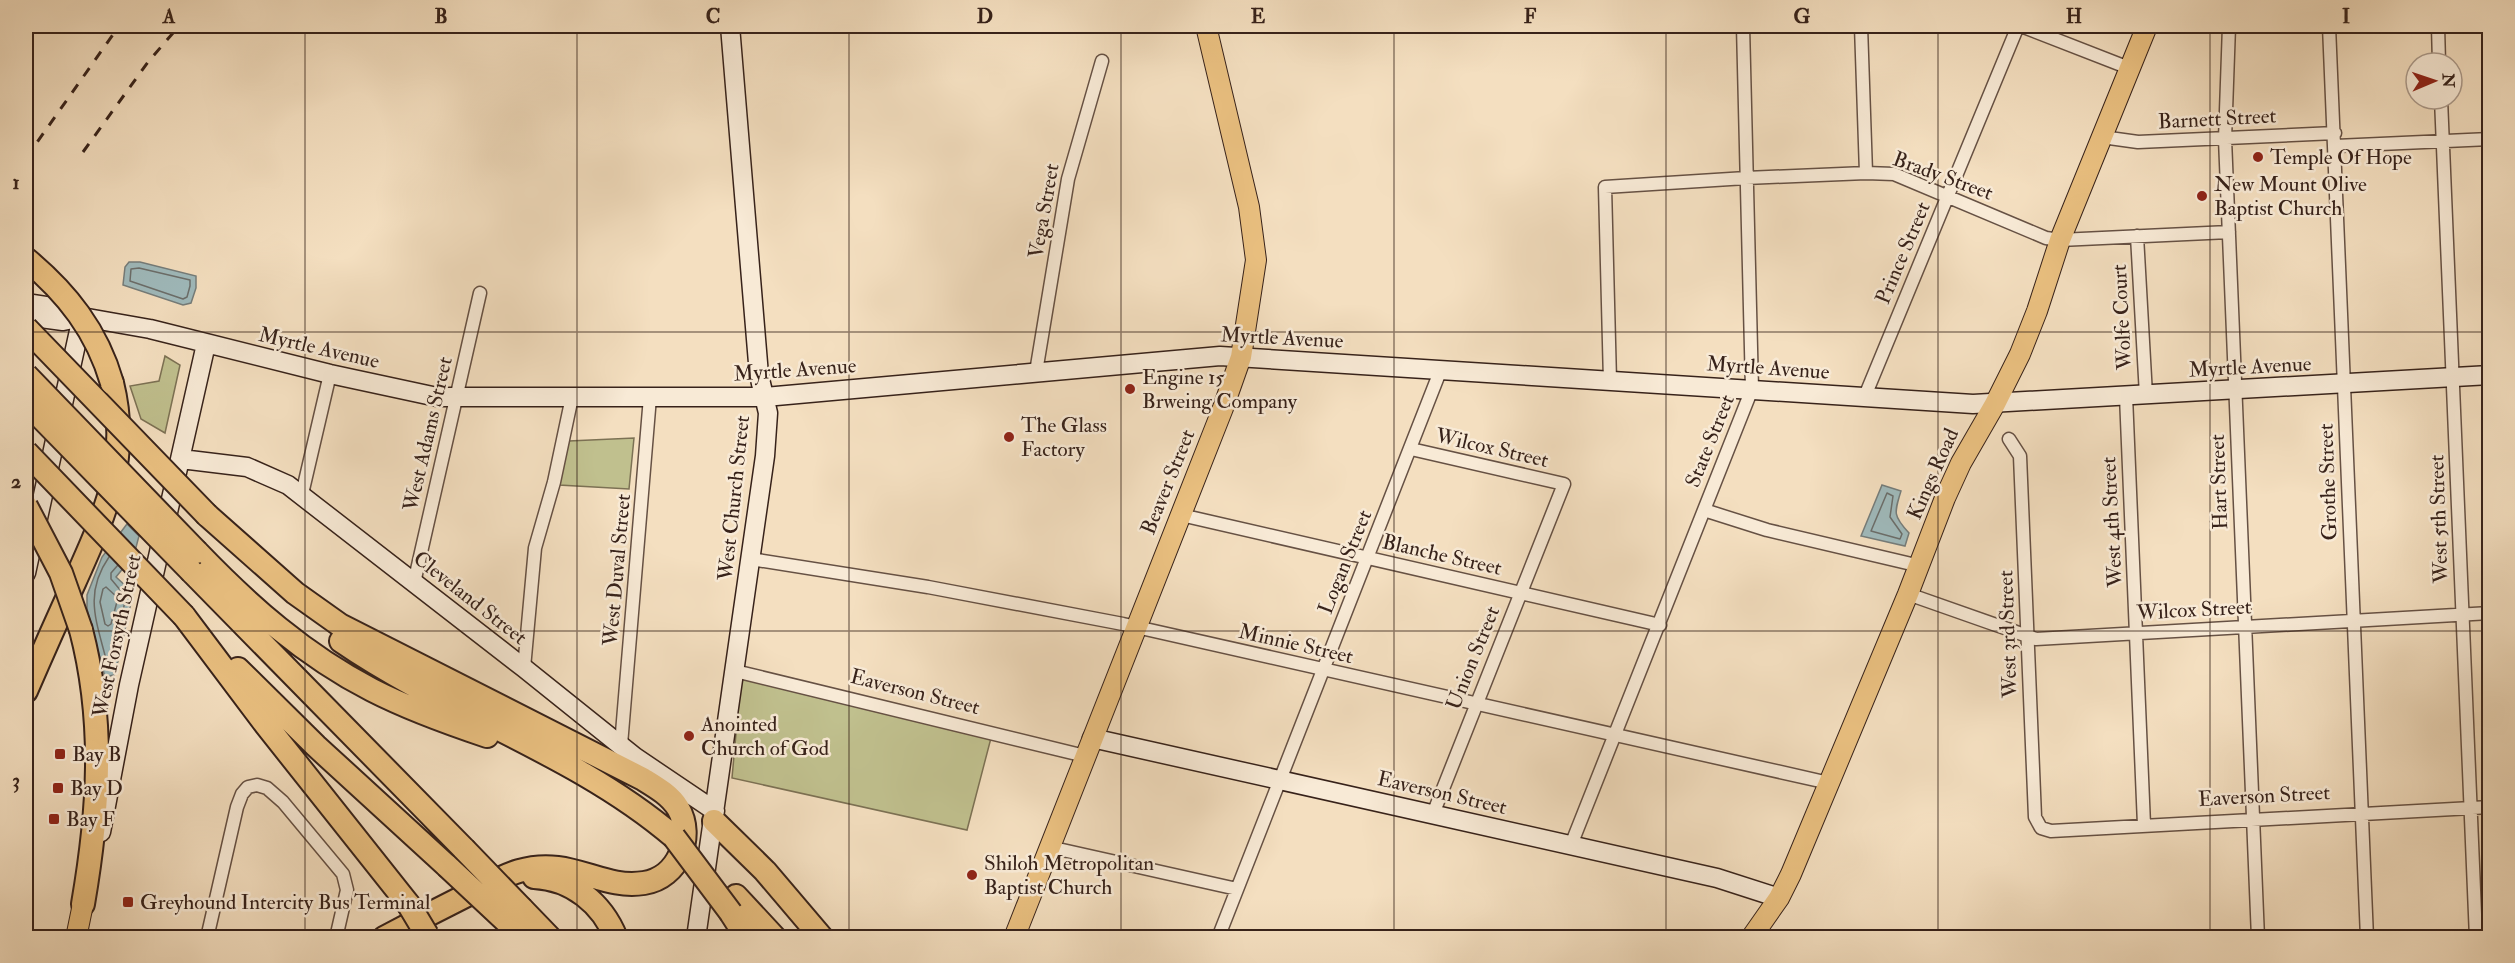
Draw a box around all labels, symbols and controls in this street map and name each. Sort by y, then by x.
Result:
text: A [162,4,176,29]
text: B [434,4,448,29]
text: C [706,4,720,29]
text: D [977,4,993,29]
text: E [1251,4,1266,29]
text: F [1524,4,1537,29]
text: G [1794,4,1811,29]
text: H [2066,4,2082,29]
text: I [2342,4,2350,29]
north arrow [2404,51,2464,111]
text: N [2438,72,2458,89]
street label: Barnett Street [2157,102,2277,136]
place label: Temple Of Hope [2270,144,2412,171]
street label: Brady Street [1889,145,1997,207]
marker: Temple Of Hope [2251,150,2265,164]
street label: Vega Street [1022,161,1066,261]
text: 1 [12,170,20,195]
place label: New Mount Olive Baptist Church [2214,171,2367,222]
marker: New Mount Olive Baptist Church [2195,189,2209,203]
street label: Prince Street [1869,198,1937,308]
street label: Wolfe Court [2106,263,2138,372]
street label: Myrtle Avenue [256,321,382,375]
street label: Myrtle Avenue [1220,321,1344,355]
street label: Myrtle Avenue [1706,350,1831,386]
street label: Myrtle Avenue [2188,350,2312,384]
street label: Myrtle Avenue [733,352,858,388]
street label: West Adams Street [397,354,459,515]
place label: Engine 15 Brweing Company [1142,364,1298,415]
marker: Engine 15 Brweing Company [1123,382,1137,396]
street label: State Street [1679,390,1741,491]
place label: The Glass Factory [1021,412,1107,463]
street label: West Church Street [712,414,756,583]
street label: Wilcox Street [1432,422,1551,474]
street label: Grothe Street [2312,423,2344,541]
street label: Kings Road [1901,424,1965,524]
street label: Beaver Street [1135,425,1201,539]
marker: The Glass Factory [1002,430,1016,444]
street label: Hart Street [2204,434,2234,530]
street label: West 5th Street [2423,454,2455,585]
street label: West 4th Street [2095,456,2129,589]
text: 2 [11,469,21,494]
street label: West Duval Street [597,493,637,648]
street label: Logan Street [1312,506,1378,618]
street label: Blanche Street [1380,528,1505,582]
street label: Cleveland Street [408,545,533,651]
street label: West Forsyth Street [86,552,148,721]
street label: West 3rd Street [1992,569,2024,699]
street label: Wilcox Street [2135,594,2252,627]
street label: Union Street [1440,602,1506,714]
street label: Minnie Street [1236,618,1356,670]
street label: Eaverson Street [848,663,983,721]
place label: Anointed Church of God [700,711,830,762]
marker: Anointed Church of God [682,729,696,743]
place label: Bay B [72,741,122,768]
marker: Bay B [53,747,67,761]
street label: Eaverson Street [1375,765,1510,821]
text: 3 [12,768,20,793]
place label: Bay D [70,775,123,802]
street label: Eaverson Street [2197,779,2331,813]
marker: Bay D [51,781,65,795]
place label: Bay F [66,806,115,833]
marker: Bay F [47,812,61,826]
place label: Shiloh Metropolitan Baptist Church [984,850,1154,901]
marker: Shiloh Metropolitan Baptist Church [965,868,979,882]
place label: Greyhound Intercity Bus Terminal [140,889,431,916]
marker: Greyhound Intercity Bus Terminal [121,895,135,909]

